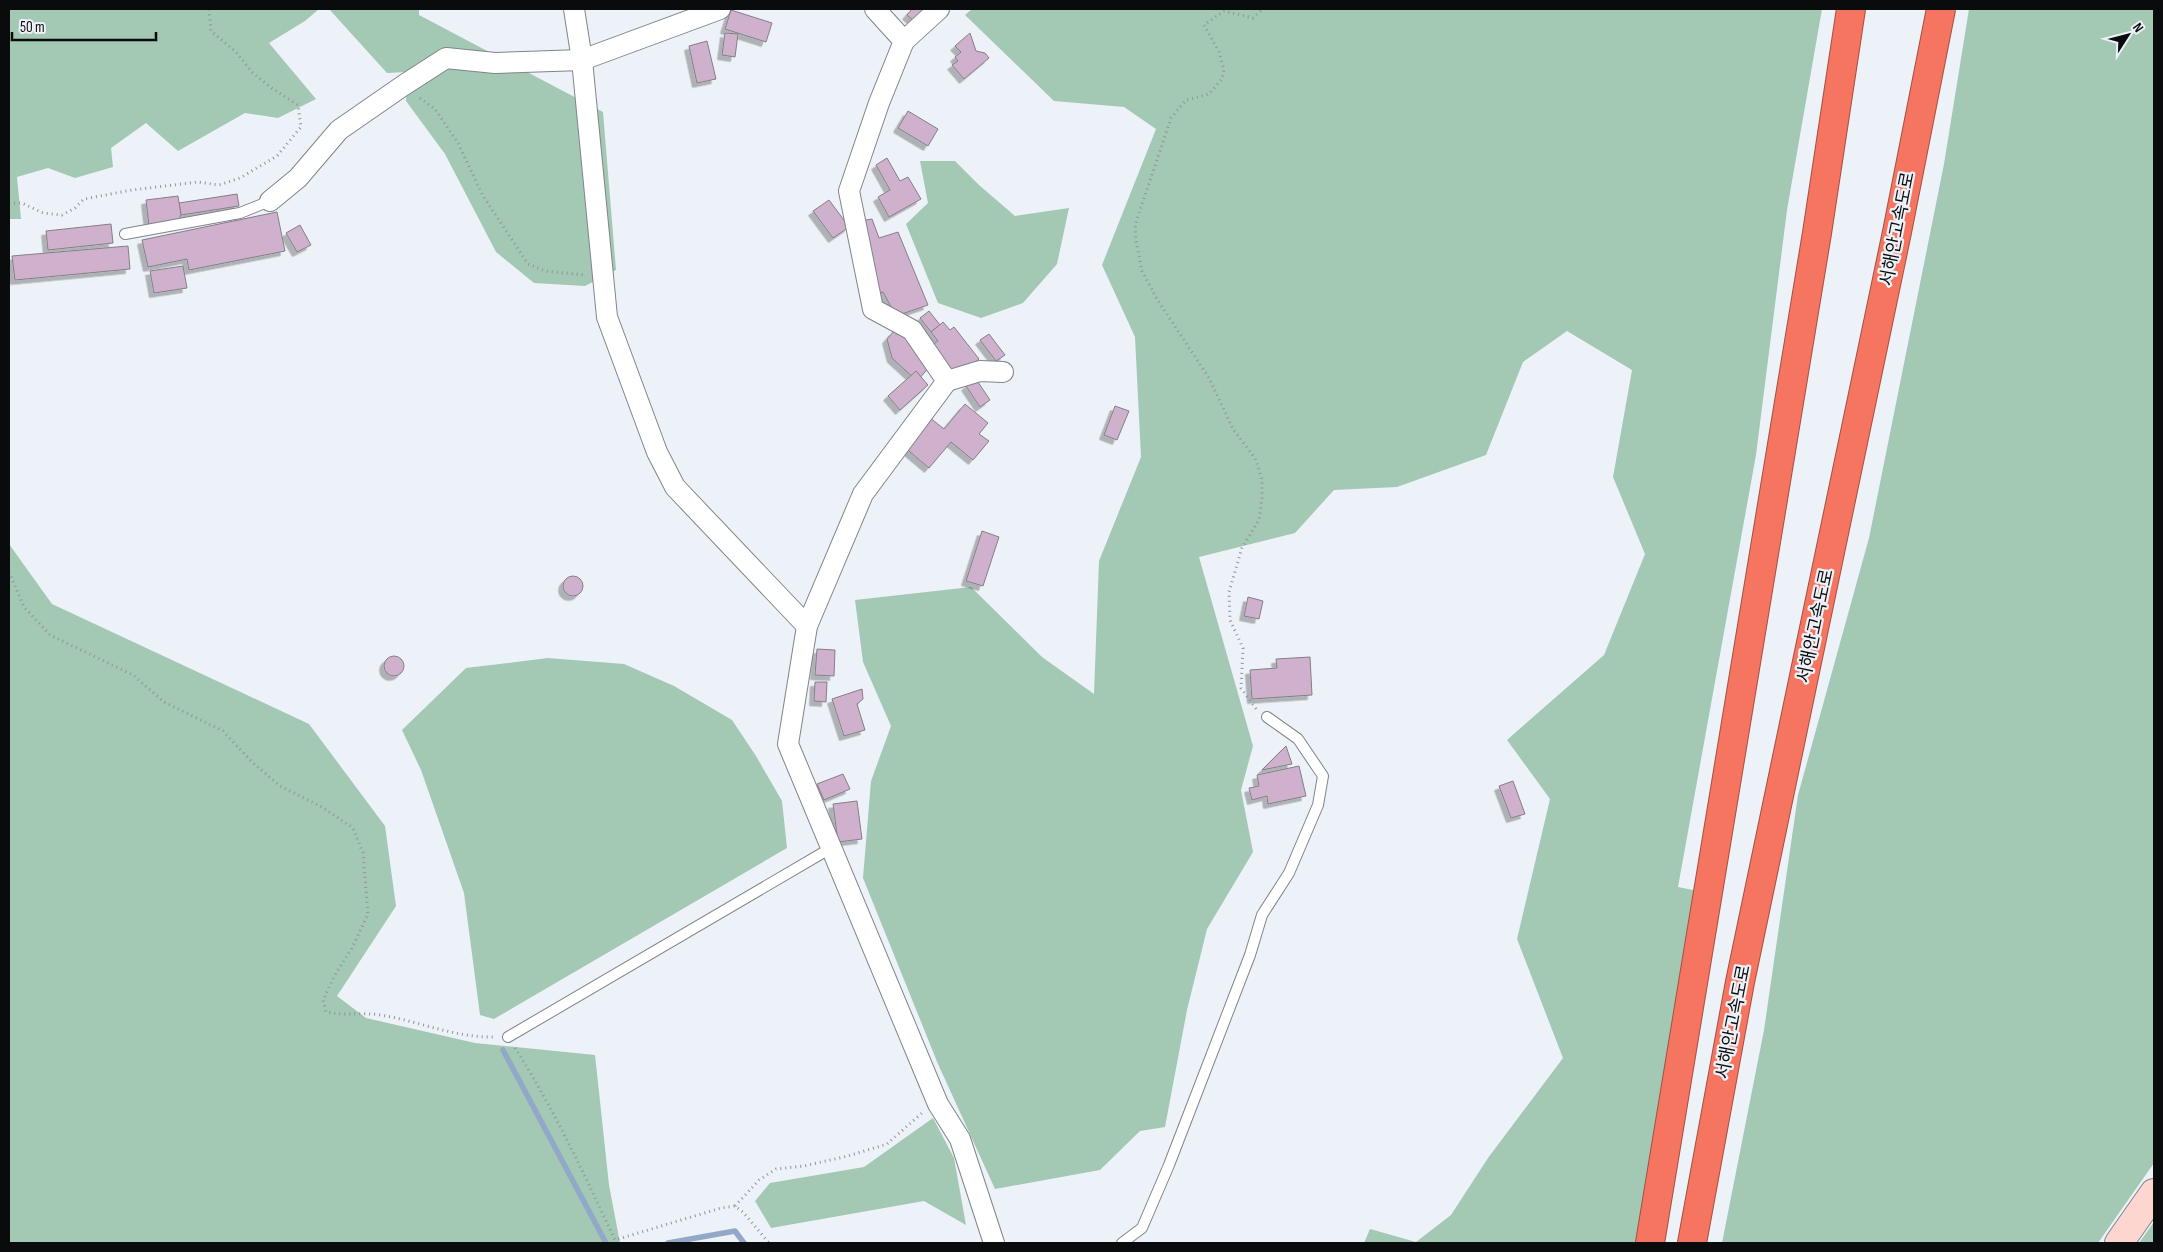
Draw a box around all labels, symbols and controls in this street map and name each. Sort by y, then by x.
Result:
scale bar [12,10,156,42]
north arrow [2103,10,2153,60]
text: 50 m [20,18,45,37]
text: N [2129,20,2147,36]
street label: 서해안고속도로 [1876,170,1919,288]
street label: 서해안고속도로 [1793,567,1838,685]
street label: 서해안고속도로 [1712,963,1755,1081]

